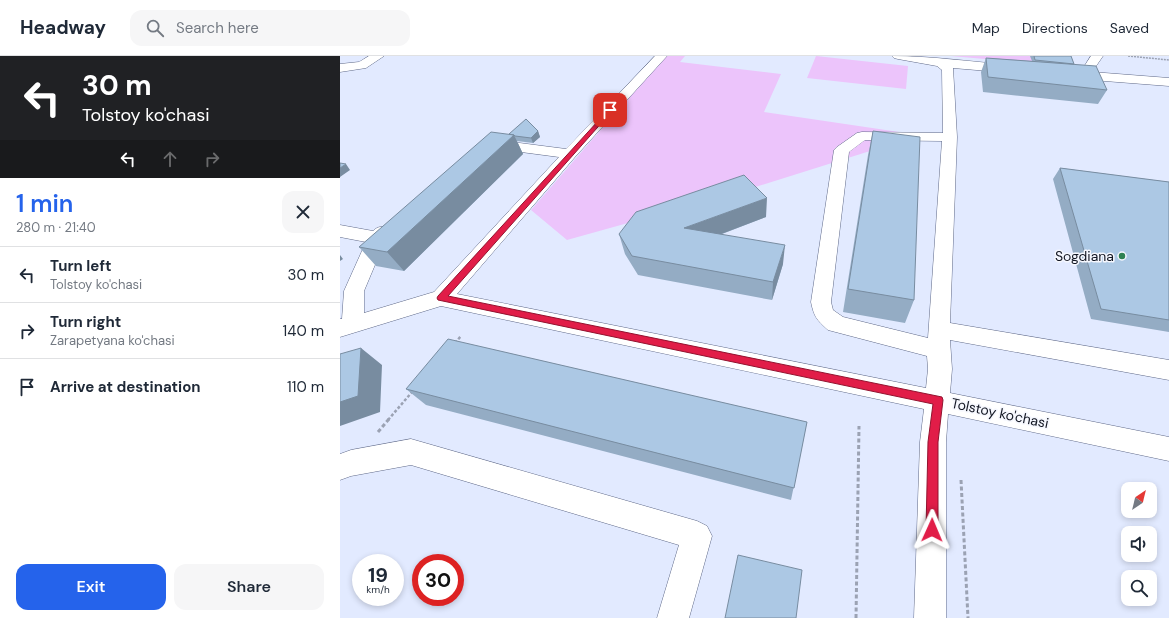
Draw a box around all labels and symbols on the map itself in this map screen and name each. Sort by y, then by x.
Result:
pin [593,93,627,127]
place label: Sogdiana [1055,247,1114,265]
marker: Sogdiana [1117,251,1127,261]
street label: Tolstoy ko'chasi [950,394,1050,432]
north arrow [1121,482,1157,518]
position arrow [911,509,953,551]
speed limit sign: 30 [412,554,464,606]

